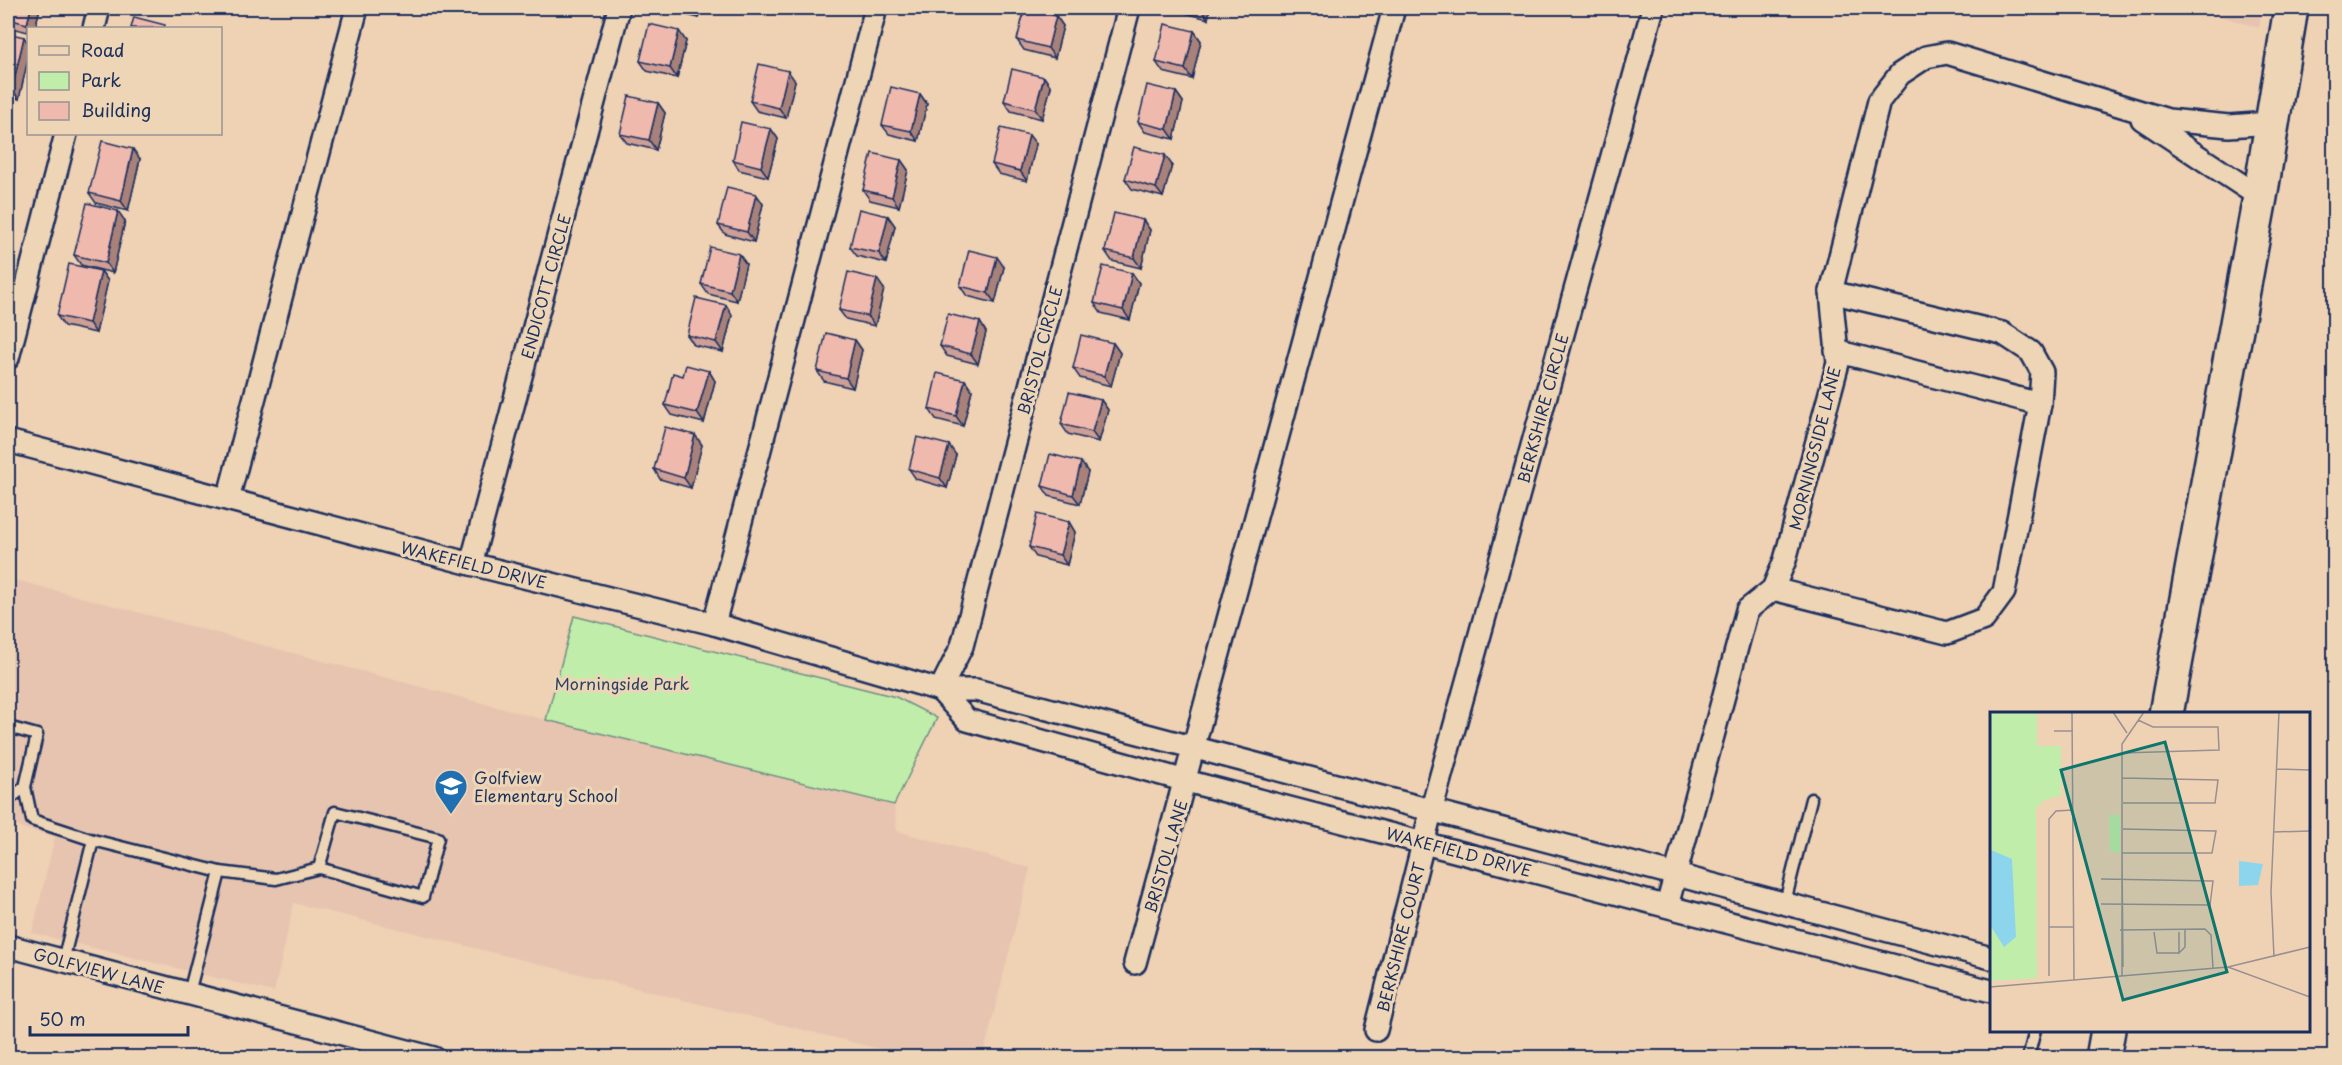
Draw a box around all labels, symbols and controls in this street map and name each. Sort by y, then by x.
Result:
legend [27,27,222,135]
text: Road [81,36,125,63]
text: Park [81,66,121,93]
text: Building [81,96,151,123]
street label: ENDICOTT CIRCLE [514,211,576,361]
street label: BRISTOL CIRCLE [1010,283,1068,417]
street label: BERKSHIRE CIRCLE [1510,330,1574,486]
street label: MORNINGSIDE LANE [1782,364,1846,532]
street label: WAKEFIELD DRIVE [399,534,549,594]
park label: Morningside Park [555,671,690,695]
inset map [1990,712,2309,1032]
place label: Golfview Elementary School [474,765,618,807]
school or university icon: Golfview Elementary School [433,768,469,815]
street label: BRISTOL LANE [1137,796,1193,916]
street label: WAKEFIELD DRIVE [1384,820,1534,882]
street label: BERKSHIRE COURT [1370,859,1430,1014]
street label: GOLFVIEW LANE [31,941,167,999]
scale bar [30,999,188,1037]
text: 50 m [39,1005,86,1032]

